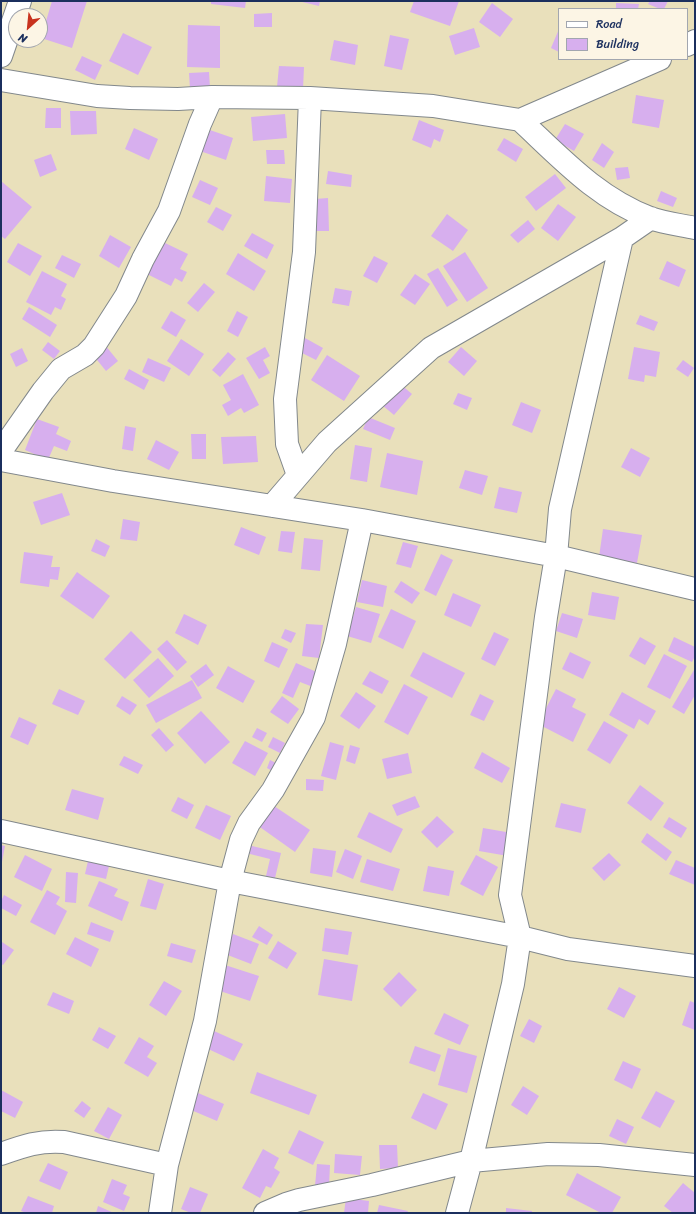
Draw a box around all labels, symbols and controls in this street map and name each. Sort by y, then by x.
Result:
north arrow [8,8,48,48]
legend [558,8,688,60]
text: Road [596,13,622,35]
text: N [15,28,30,48]
text: Building [596,33,639,55]

